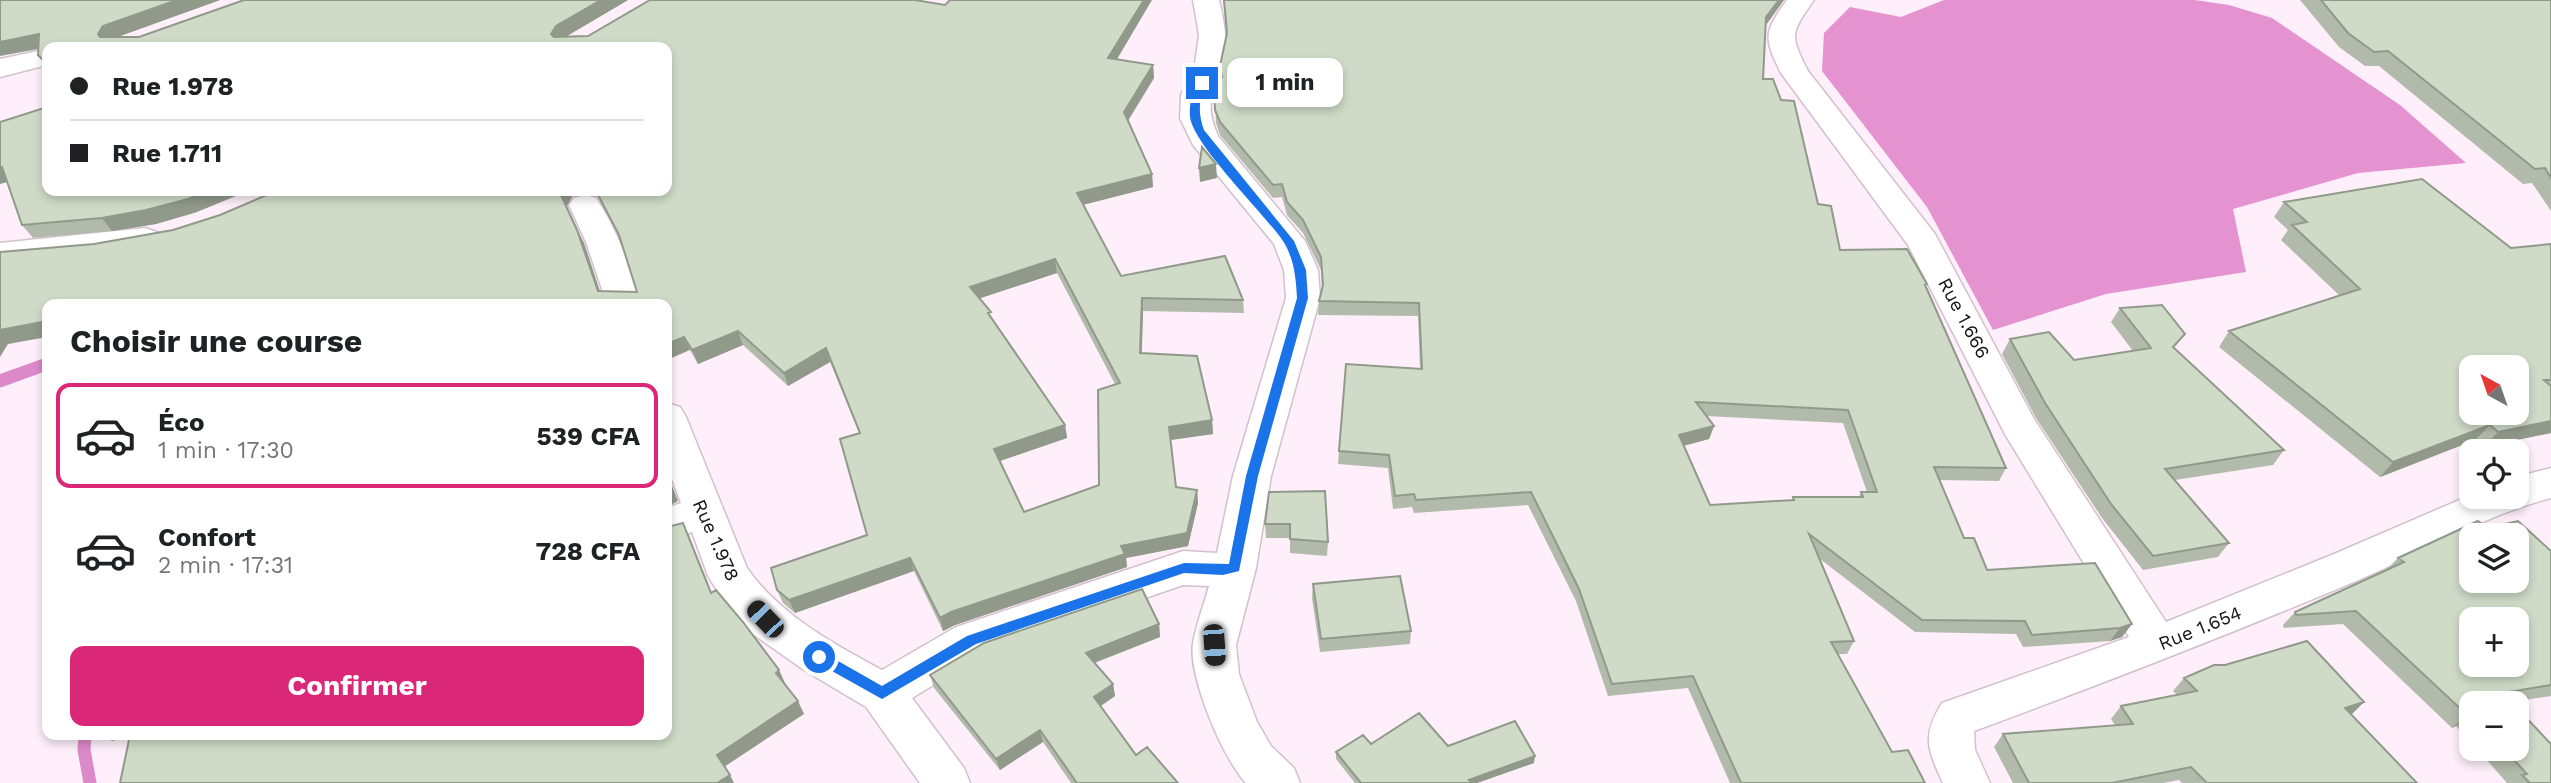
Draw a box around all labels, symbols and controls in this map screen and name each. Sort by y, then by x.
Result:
callout: 1 min [1226,58,1342,108]
route end [1186,67,1218,99]
text: 1 min [1255,69,1315,96]
text: Rue 1.978 [112,71,234,101]
text: Rue 1.711 [112,138,222,168]
street label: Rue 1.666 [1933,274,1995,362]
text: Choisir une course [70,322,362,360]
north arrow [2459,355,2529,425]
map controls [2459,355,2529,761]
icon: car [74,404,137,467]
text: Éco [158,407,205,437]
text: 539 CFA [536,421,640,451]
text: 1 min · 17:30 [158,437,294,464]
button: locate [2459,439,2529,509]
street label: Rue 1.978 [688,496,744,584]
icon: car [74,519,137,582]
text: Confort [158,522,256,552]
button: layers [2459,523,2529,593]
text: 728 CFA [535,536,640,566]
text: 2 min · 17:31 [158,552,293,579]
car [743,597,788,641]
street label: Rue 1.654 [2155,601,2245,655]
button: + [2459,607,2529,677]
car [1203,623,1226,667]
route start [803,641,835,673]
button: Confirmer [70,646,644,726]
button: − [2459,691,2529,761]

